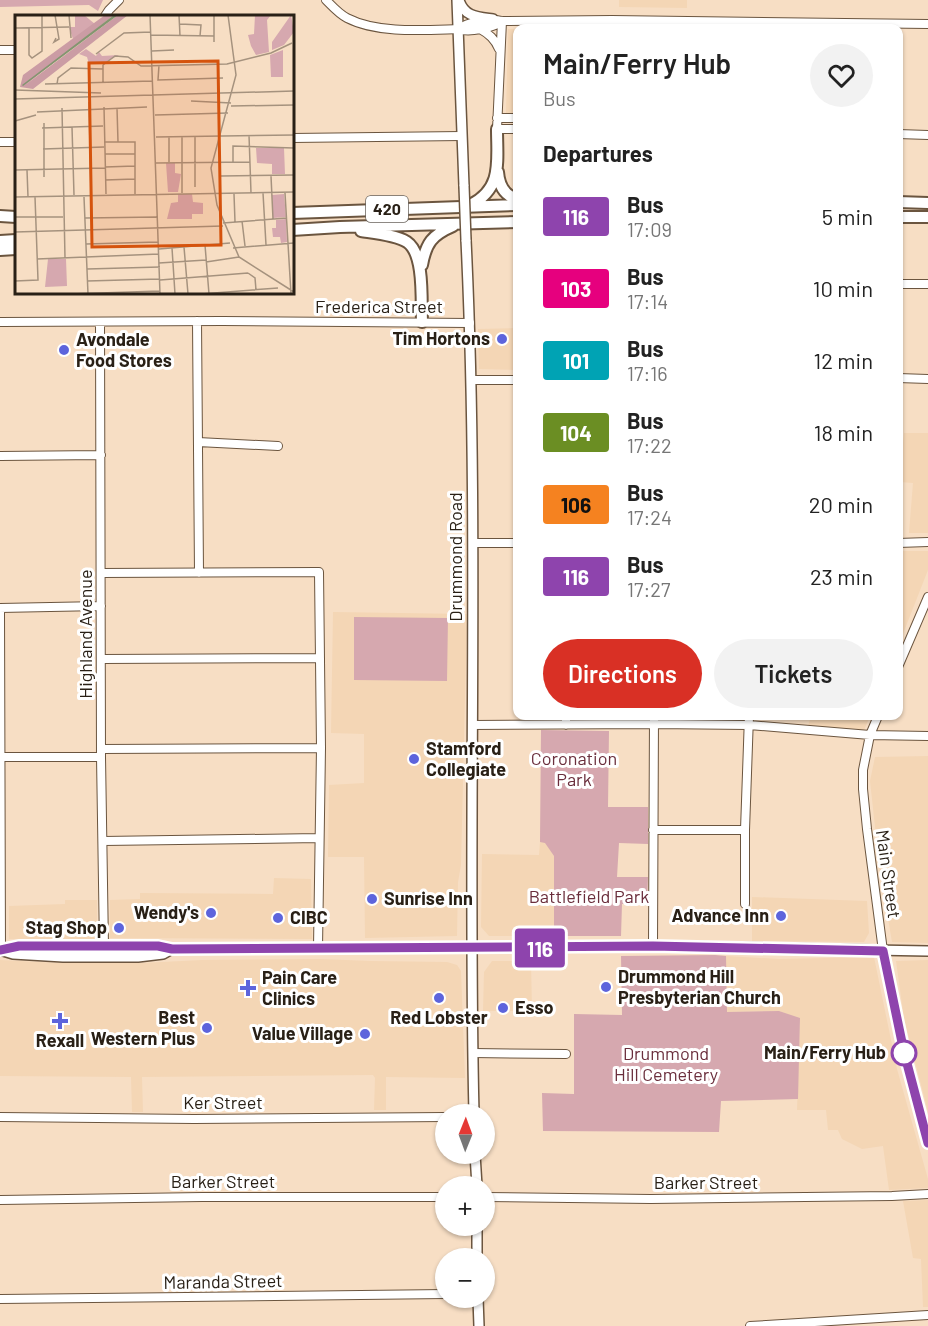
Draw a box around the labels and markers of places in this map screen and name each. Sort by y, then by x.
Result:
place label: Tim Hortons [392,327,490,349]
place label: Avondale Food Stores [76,328,172,371]
marker: Tim Hortons [495,332,509,346]
marker: Avondale Food Stores [57,343,71,357]
place label: Stamford Collegiate [426,737,506,780]
marker: Stamford Collegiate [407,752,421,766]
place label: Sunrise Inn [384,887,473,909]
marker: Sunrise Inn [365,892,379,906]
place label: Wendy's [134,901,199,923]
place label: Advance Inn [671,904,769,926]
marker: Wendy's [204,906,218,920]
place label: CIBC [290,906,328,928]
marker: Advance Inn [774,909,788,923]
marker: CIBC [271,911,285,925]
place label: Stag Shop [26,916,107,938]
marker: Stag Shop [112,921,126,935]
place label: Drummond Hill Presbyterian Church [618,965,781,1008]
place label: Pain Care Clinics [262,966,337,1009]
marker: Pain Care Clinics [239,979,257,997]
marker: Drummond Hill Presbyterian Church [599,980,613,994]
marker: Red Lobster [432,991,446,1005]
place label: Esso [515,996,553,1018]
marker: Esso [496,1001,510,1015]
place label: Best Western Plus [91,1006,195,1049]
place label: Red Lobster [390,1006,488,1028]
marker: Rexall [53,1014,67,1028]
marker: Best Western Plus [200,1021,214,1035]
place label: Value Village [252,1022,353,1044]
marker: Value Village [358,1027,372,1041]
place label: Rexall [36,1029,84,1051]
marker: Main/Ferry Hub [891,1040,917,1066]
place label: Main/Ferry Hub [764,1041,886,1063]

